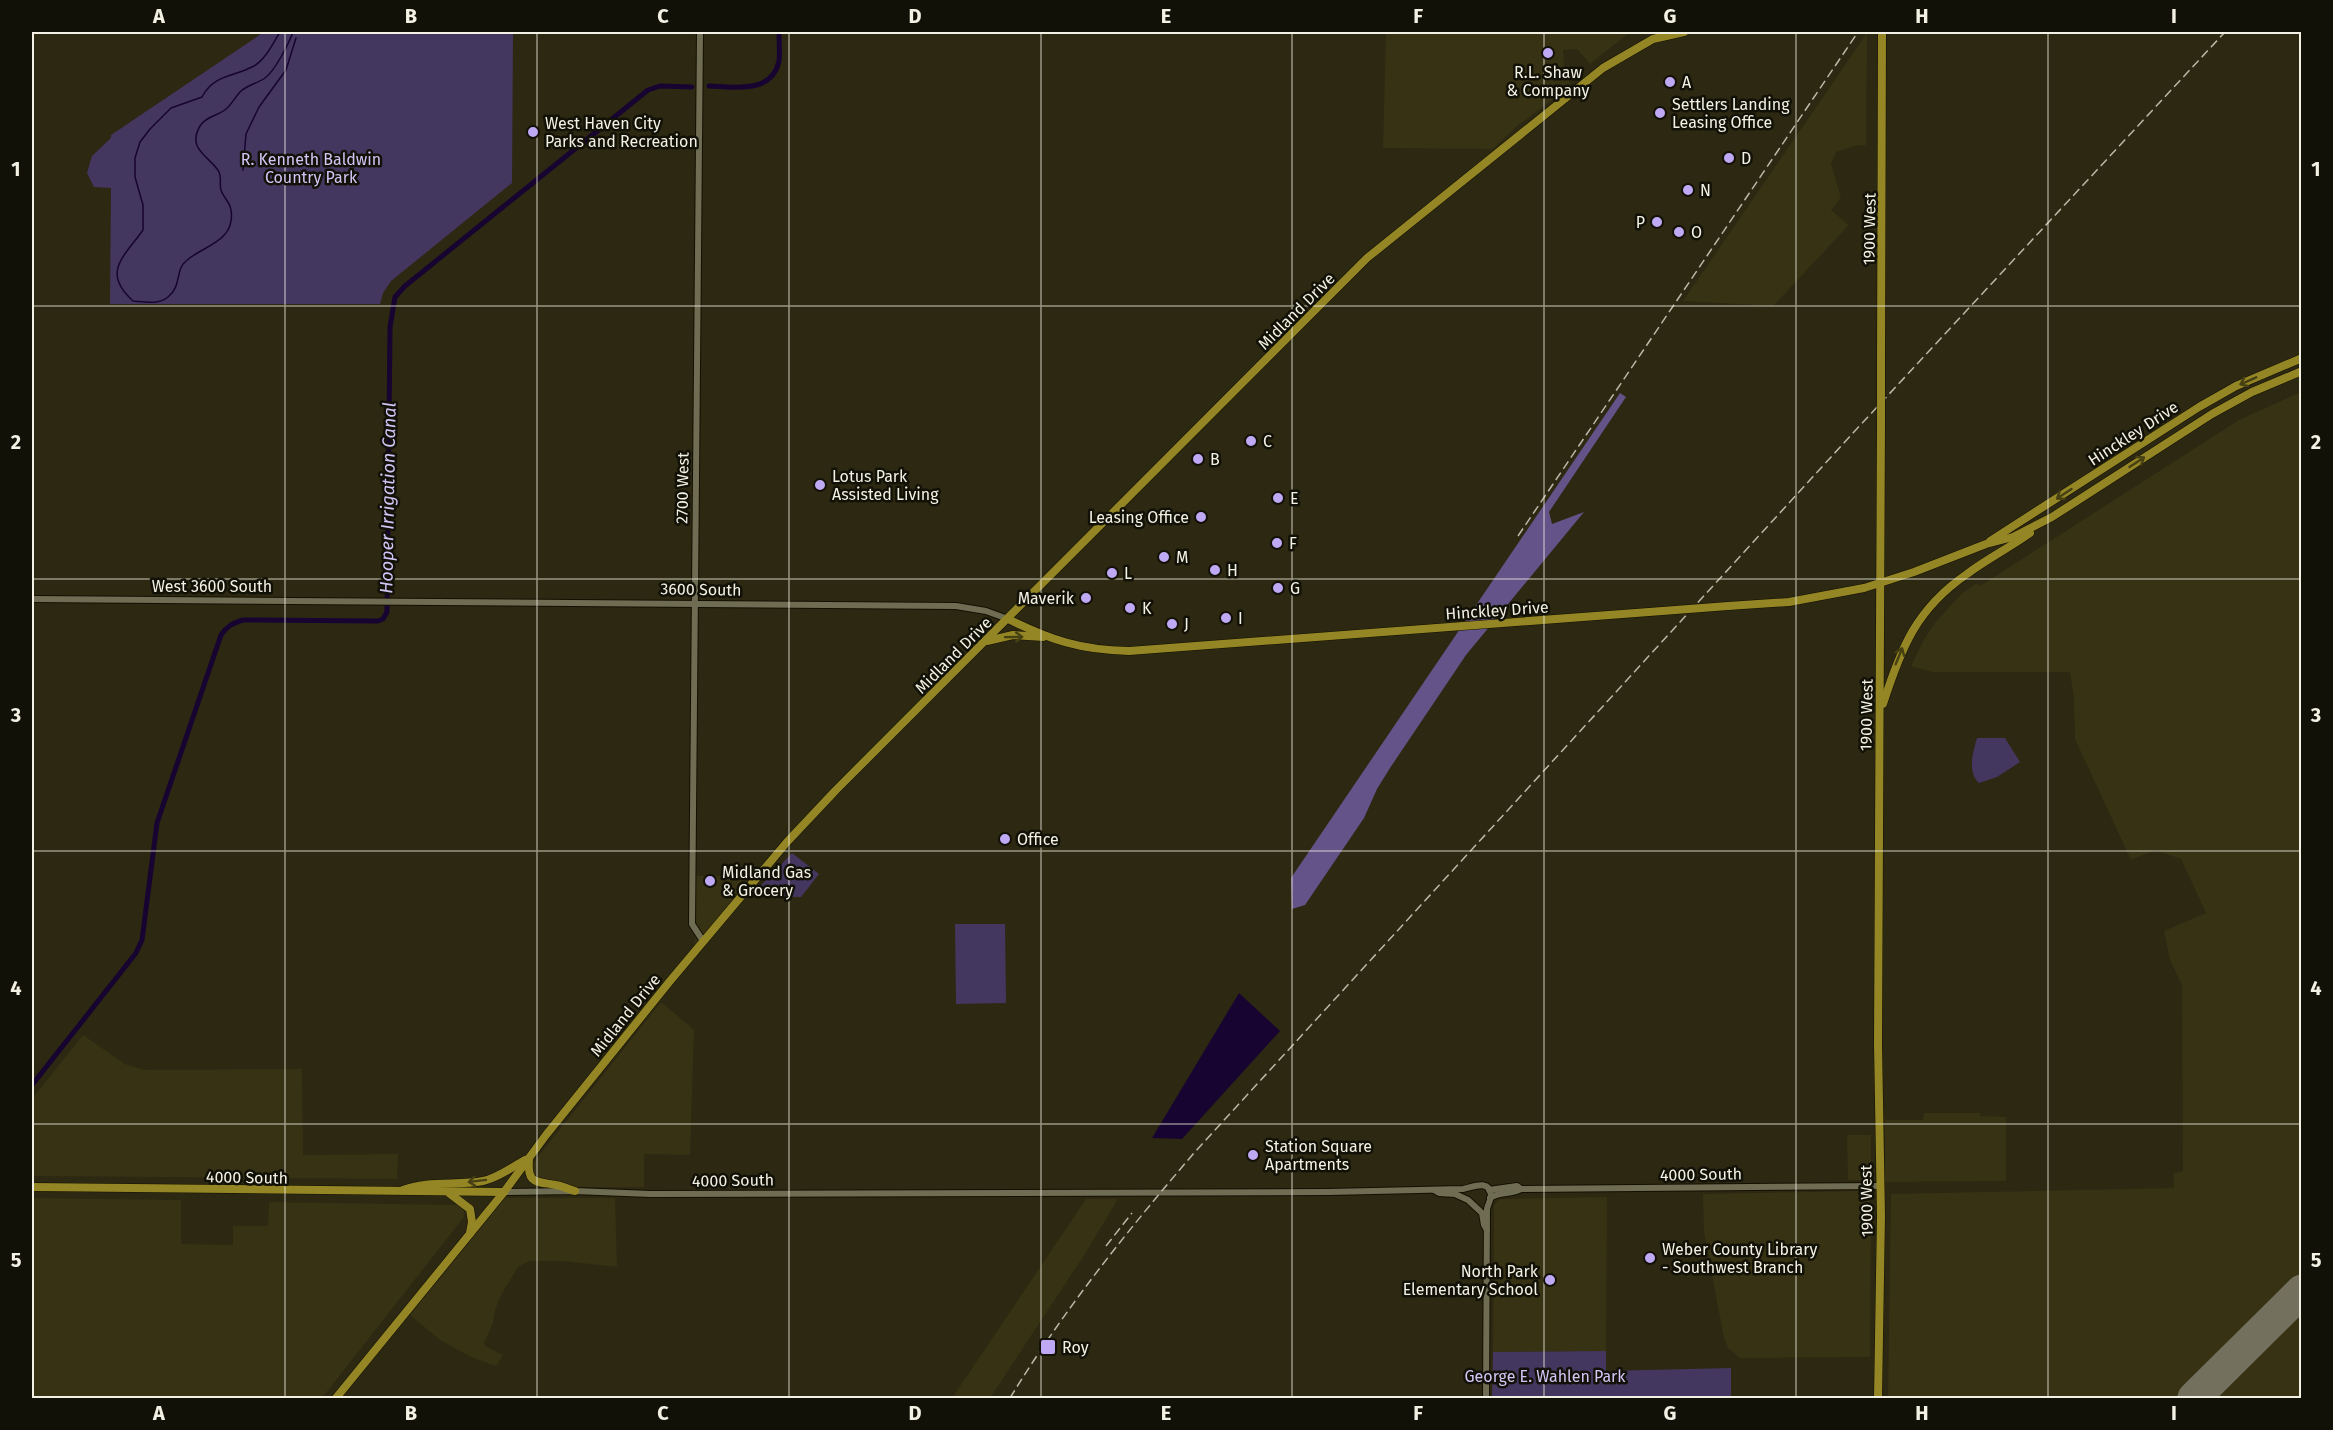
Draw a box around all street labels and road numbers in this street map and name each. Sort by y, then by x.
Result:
street label: 1900 West [1859,192,1880,265]
street label: Midland Drive [1254,269,1339,354]
street label: Hinckley Drive [2085,397,2182,470]
street label: 2700 West [672,452,693,524]
street label: West 3600 South [152,577,272,596]
street label: 3600 South [660,579,742,600]
street label: Hinckley Drive [1445,597,1549,624]
street label: Midland Drive [911,613,996,698]
street label: 1900 West [1856,678,1877,751]
street label: Midland Drive [586,970,664,1060]
street label: 4000 South [1660,1164,1742,1185]
street label: 1900 West [1856,1164,1877,1237]
street label: 4000 South [206,1167,288,1188]
street label: 4000 South [692,1170,774,1191]

